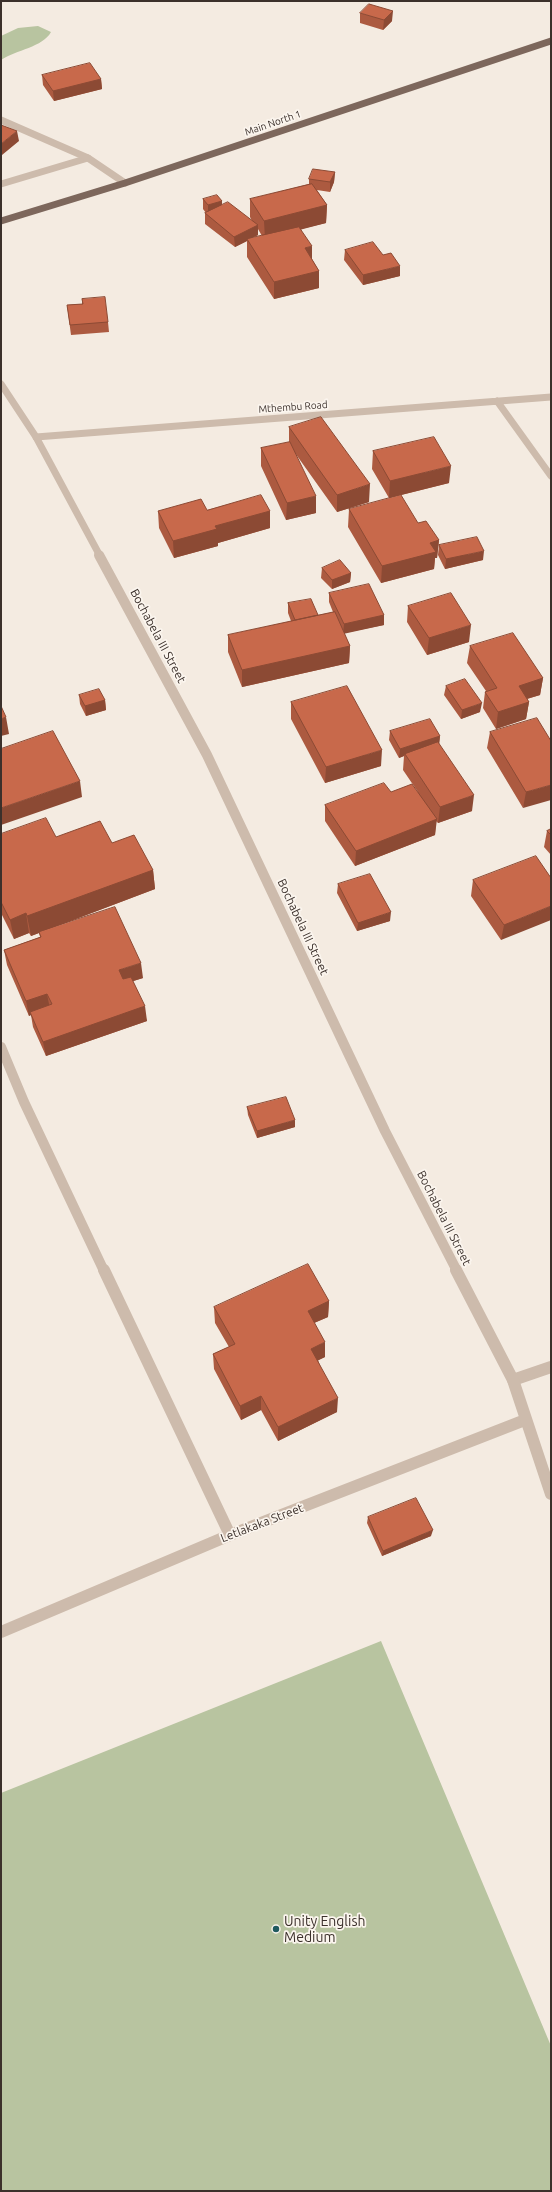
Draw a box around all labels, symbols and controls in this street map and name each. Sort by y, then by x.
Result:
street label: Main North 1 [243,108,303,138]
street label: Mthembu Road [258,399,328,415]
street label: Bochabela III Street [127,587,189,685]
street label: Bochabela III Street [274,877,332,977]
street label: Bochabela III Street [414,1168,474,1268]
street label: Letlakaka Street [219,1501,305,1545]
place label: Unity English Medium [284,1913,365,1946]
marker: Unity English Medium [271,1924,281,1934]

